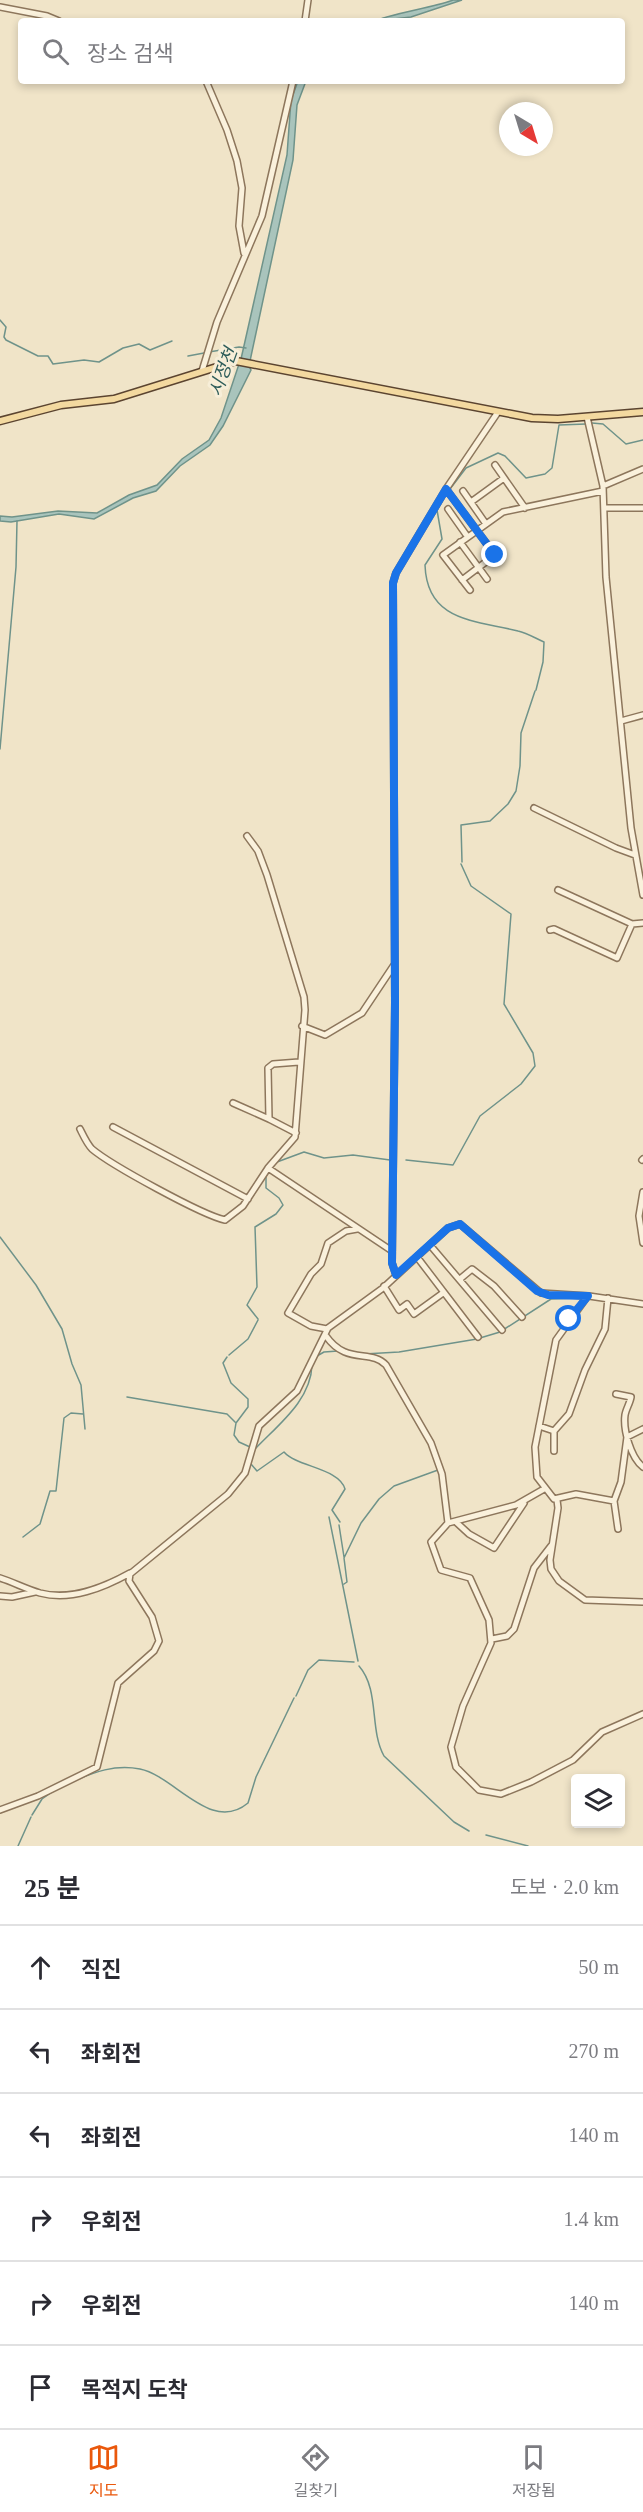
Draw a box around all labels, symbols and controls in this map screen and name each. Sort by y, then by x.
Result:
search box [18,18,625,84]
icon: search [39,35,72,68]
text: 장소 검색 [87,41,173,66]
north arrow [499,102,553,156]
water label: 시정천 [205,343,242,399]
route end [481,541,507,567]
route start [555,1305,581,1331]
map controls [571,1774,625,1828]
button: layers [571,1774,625,1828]
text: 25 분 [24,1874,80,1903]
text: 도보 · 2.0 km [510,1876,619,1898]
icon: ahead [24,1951,57,1984]
text: 50 m [578,1956,619,1978]
text: 직진 [81,1957,121,1982]
icon: left [24,2035,57,2068]
text: 270 m [568,2040,619,2062]
text: 좌회전 [81,2041,142,2066]
icon: left [24,2119,57,2152]
text: 140 m [568,2124,619,2146]
text: 좌회전 [81,2125,142,2150]
icon: right [24,2203,57,2236]
text: 1.4 km [563,2208,619,2230]
text: 우회전 [81,2209,142,2234]
icon: right [24,2287,57,2320]
text: 140 m [568,2292,619,2314]
text: 우회전 [81,2293,142,2318]
icon: arrive [24,2371,57,2404]
text: 목적지 도착 [81,2377,188,2402]
tab: 지도 [87,2441,120,2501]
tab: 길찾기 [294,2441,338,2501]
tab: 저장됨 [512,2441,556,2501]

